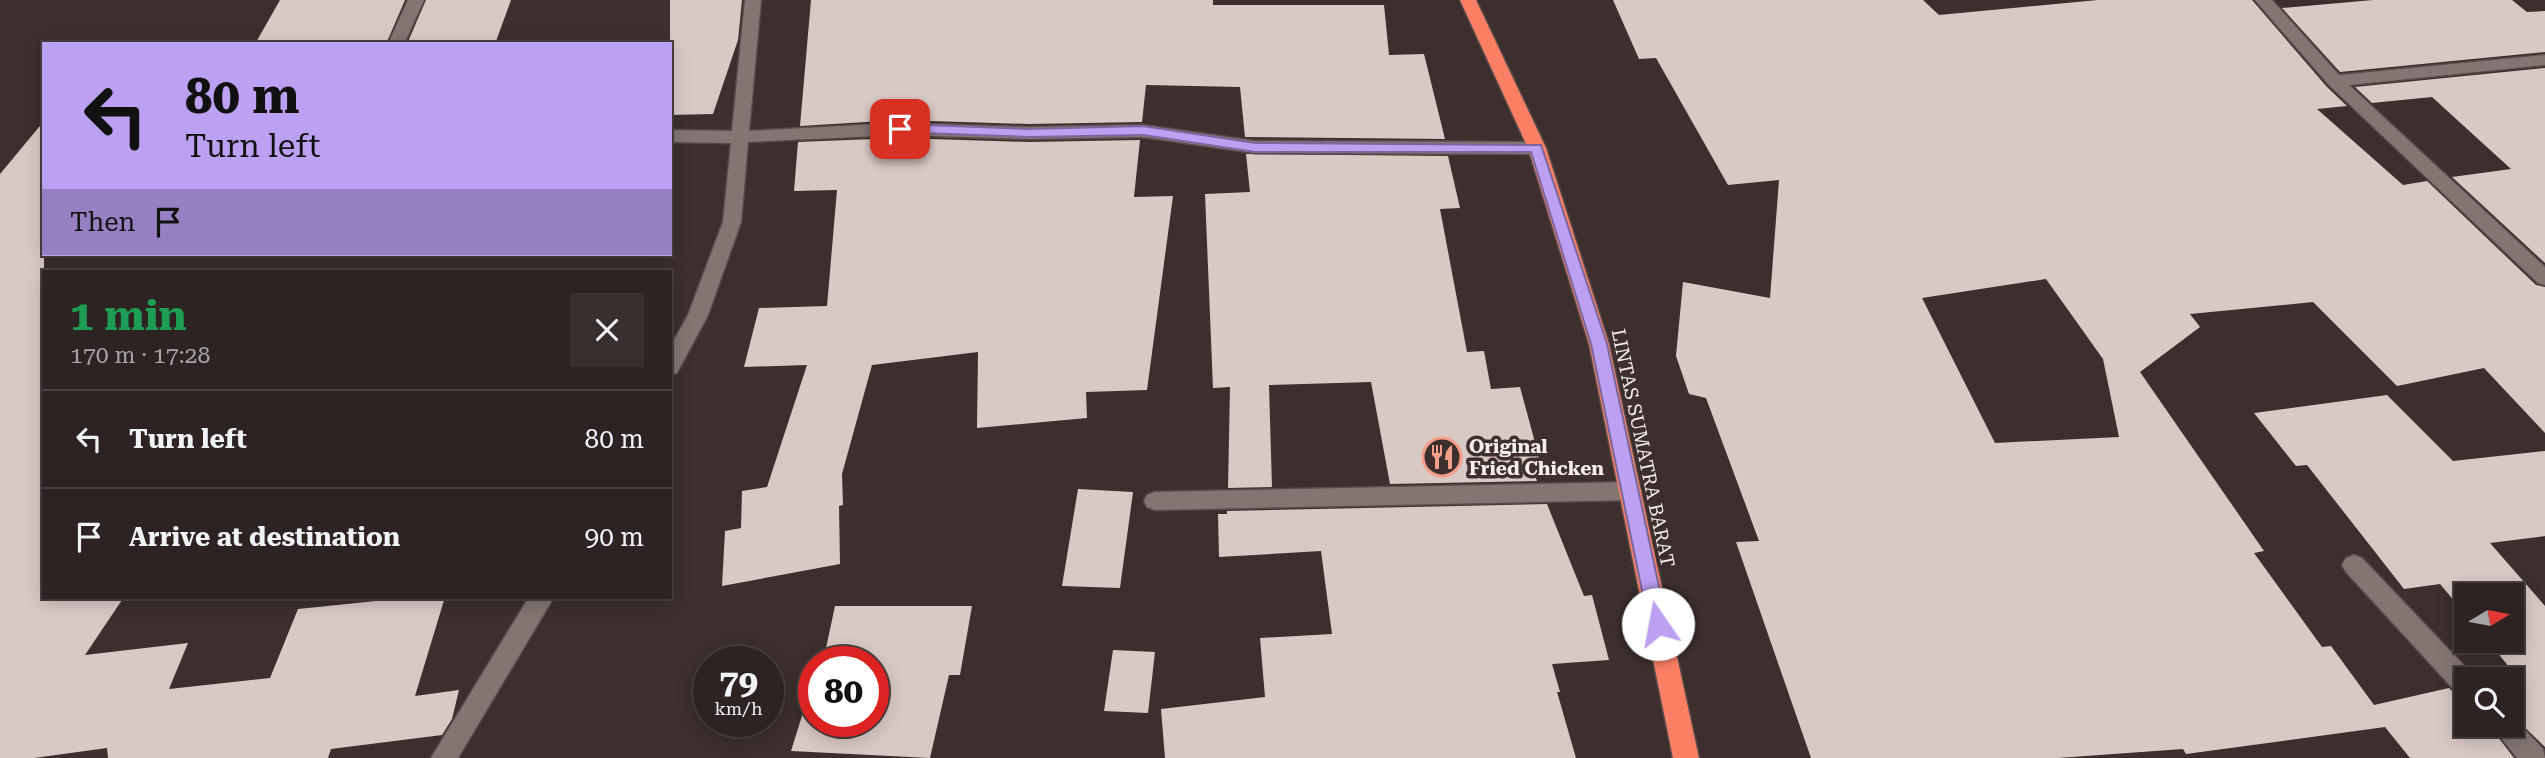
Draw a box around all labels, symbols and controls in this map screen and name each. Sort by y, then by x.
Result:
text: 80 m [185,68,300,125]
icon: left [70,70,161,161]
pin [870,99,930,159]
icon: arrive [881,110,919,148]
text: Turn left [185,127,320,165]
icon: arrive [149,203,187,241]
text: Then [70,207,135,237]
text: 1 min [70,291,187,340]
button: close [570,293,644,367]
street label: LINTAS SUMATRA BARAT [1607,327,1679,569]
text: 170 m · 17:28 [70,342,210,369]
icon: left [70,420,108,458]
text: Turn left [129,424,247,454]
text: 80 m [585,424,644,454]
place label: Original Fried Chicken [1469,435,1604,480]
restaurant icon: Original Fried Chicken [1421,436,1463,478]
icon: arrive [70,518,108,556]
text: Arrive at destination [129,522,400,552]
text: 90 m [585,522,644,552]
north arrow [2454,583,2524,653]
map controls [2454,583,2524,737]
position arrow [1621,587,1695,661]
speed limit sign: 80 [798,646,889,737]
text: 79 [719,662,758,703]
button: search [2454,667,2524,737]
text: km/h [714,698,763,719]

